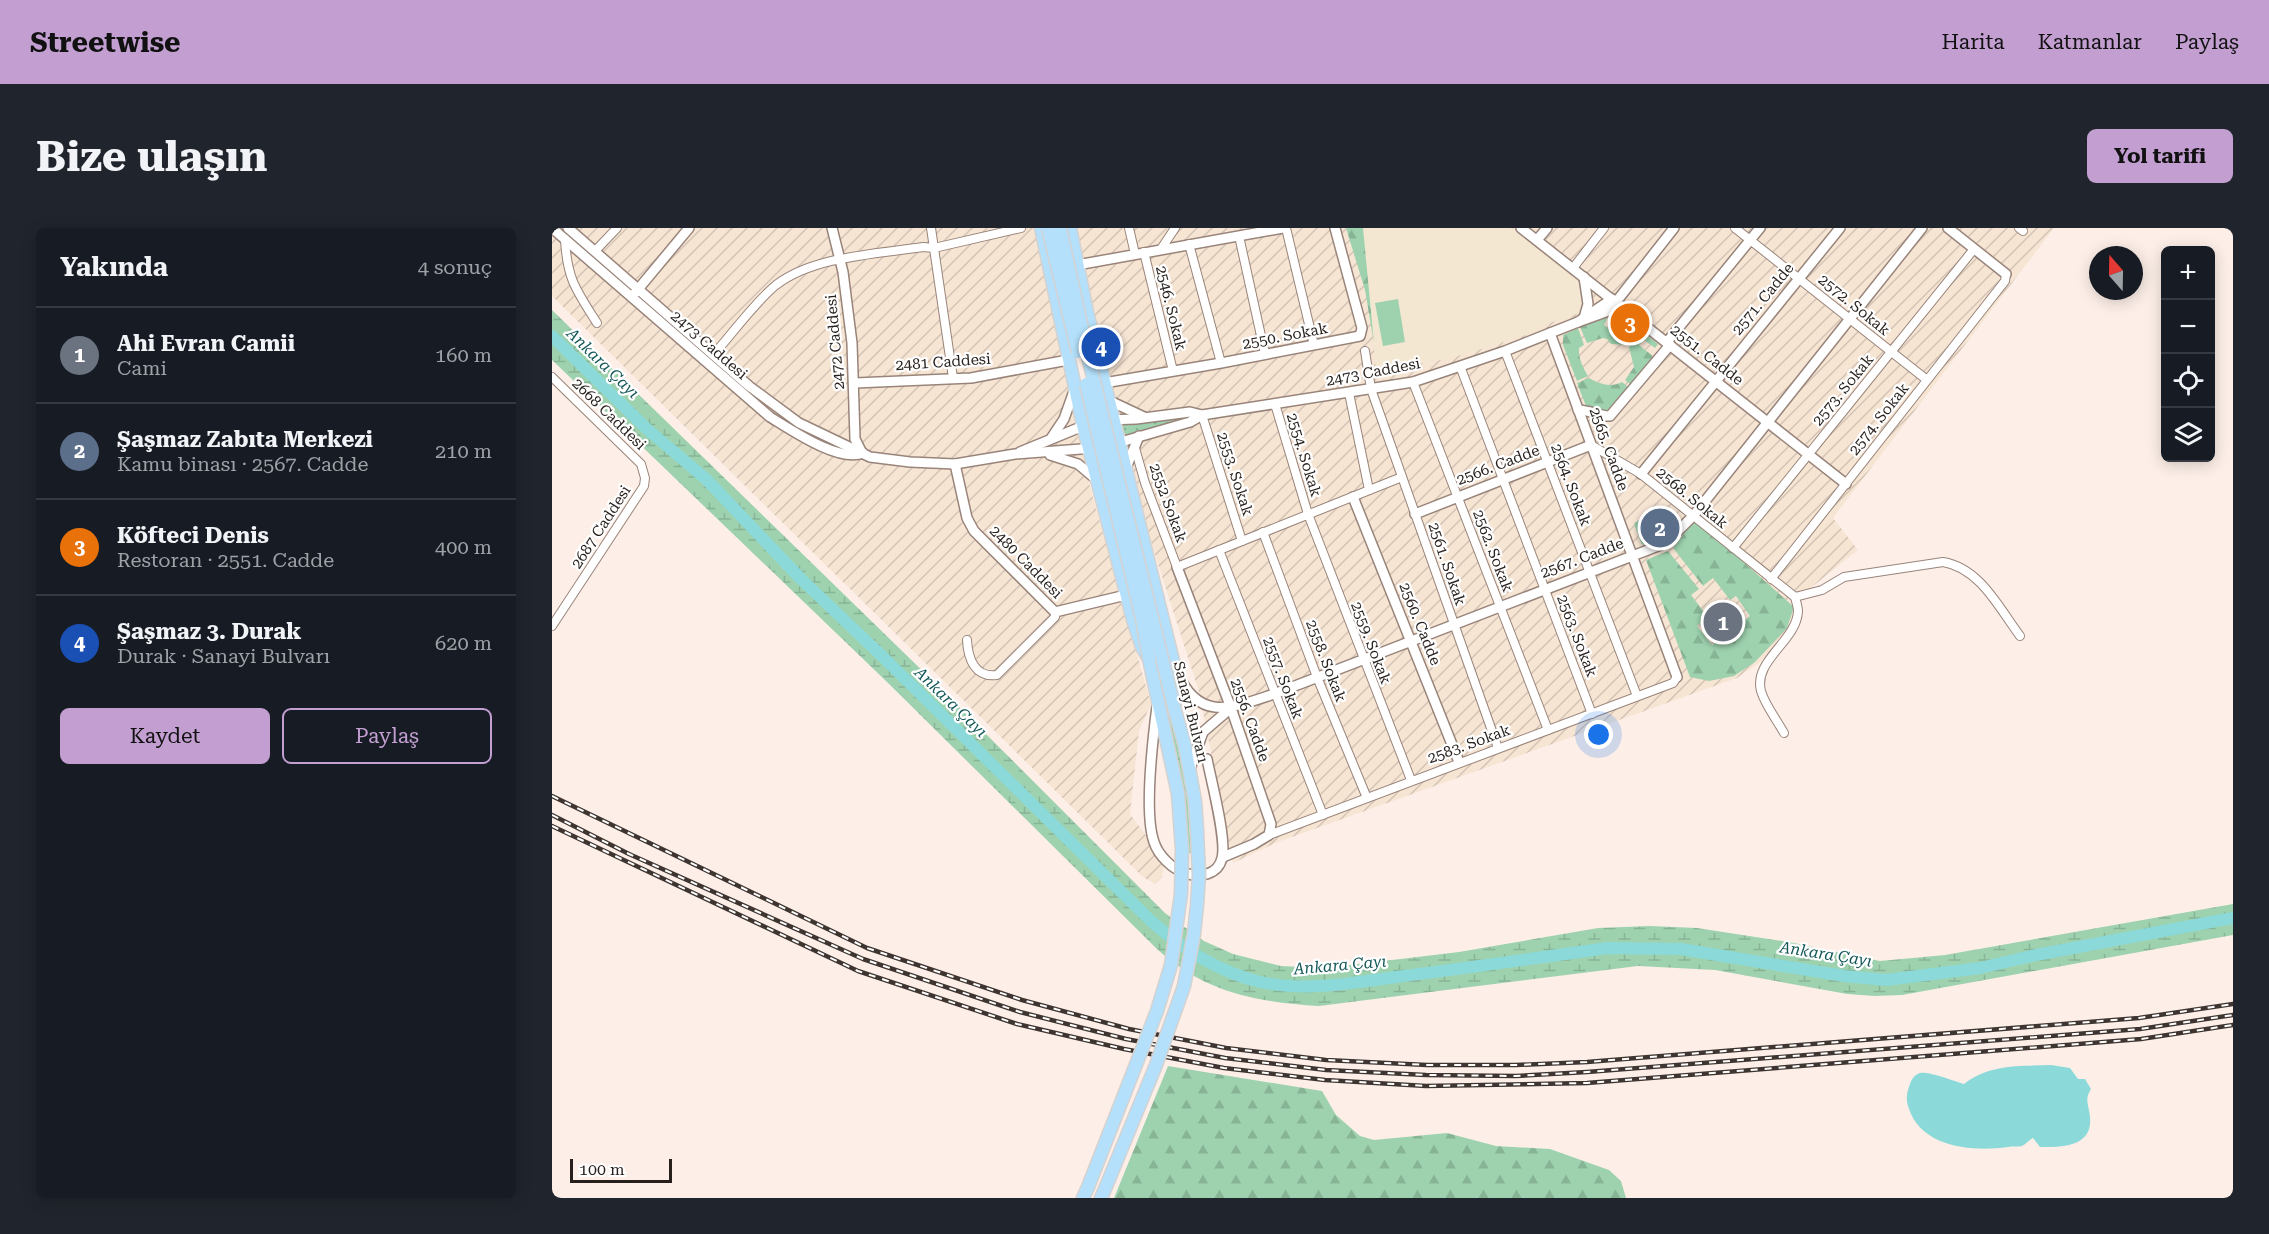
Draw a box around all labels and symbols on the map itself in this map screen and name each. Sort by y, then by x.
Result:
north arrow [2089,246,2143,300]
street label: 2571. Cadde [1728,259,1798,339]
street label: 2546. Sokak [1152,264,1190,353]
street label: 2572. Sokak [1815,271,1894,340]
street label: 2472 Caddesi [822,293,848,390]
pin: 3 [1610,300,1650,346]
street label: 2473 Caddesi [667,307,751,383]
street label: 2550. Sokak [1241,319,1330,353]
street label: 2551. Cadde [1667,321,1747,389]
water label: Ankara Çayı [562,323,643,402]
pin: 4 [1082,324,1120,370]
street label: 2481 Caddesi [895,350,991,374]
street label: 2573. Sokak [1809,350,1878,429]
street label: 2473 Caddesi [1324,354,1422,390]
street label: 2668 Caddesi [568,374,650,454]
street label: 2574. Sokak [1845,379,1913,459]
street label: 2565. Cadde [1586,405,1632,493]
street label: 2554. Sokak [1283,411,1325,500]
street label: 2553. Sokak [1213,430,1257,518]
street label: 2566. Cadde [1454,441,1542,489]
street label: 2564. Sokak [1547,441,1595,529]
street label: 2552 Sokak [1145,461,1191,545]
street label: 2568. Sokak [1653,464,1731,532]
street label: 2687 Caddesi [567,482,635,572]
pin: 2 [1640,506,1680,550]
street label: 2562. Sokak [1469,507,1517,595]
street label: 2561. Sokak [1424,520,1470,608]
street label: 2480 Caddesi [986,522,1066,602]
street label: 2567. Cadde [1538,534,1626,582]
street label: 2560. Cadde [1395,580,1445,668]
street label: 2563. Sokak [1553,592,1601,680]
street label: 2559. Sokak [1347,599,1395,687]
pin: 1 [1704,600,1742,644]
street label: 2558. Sokak [1302,617,1350,705]
street label: 2557. Sokak [1259,634,1307,722]
street label: Sanayi Bulvarı [1170,659,1212,765]
water label: Ankara Çayı [910,662,991,741]
street label: 2556. Cadde [1227,676,1273,764]
your location [1584,720,1613,749]
street label: 2583. Sokak [1425,721,1513,767]
water label: Ankara Çayı [1778,937,1873,971]
water label: Ankara Çayı [1292,951,1387,979]
scale bar [570,1156,672,1184]

